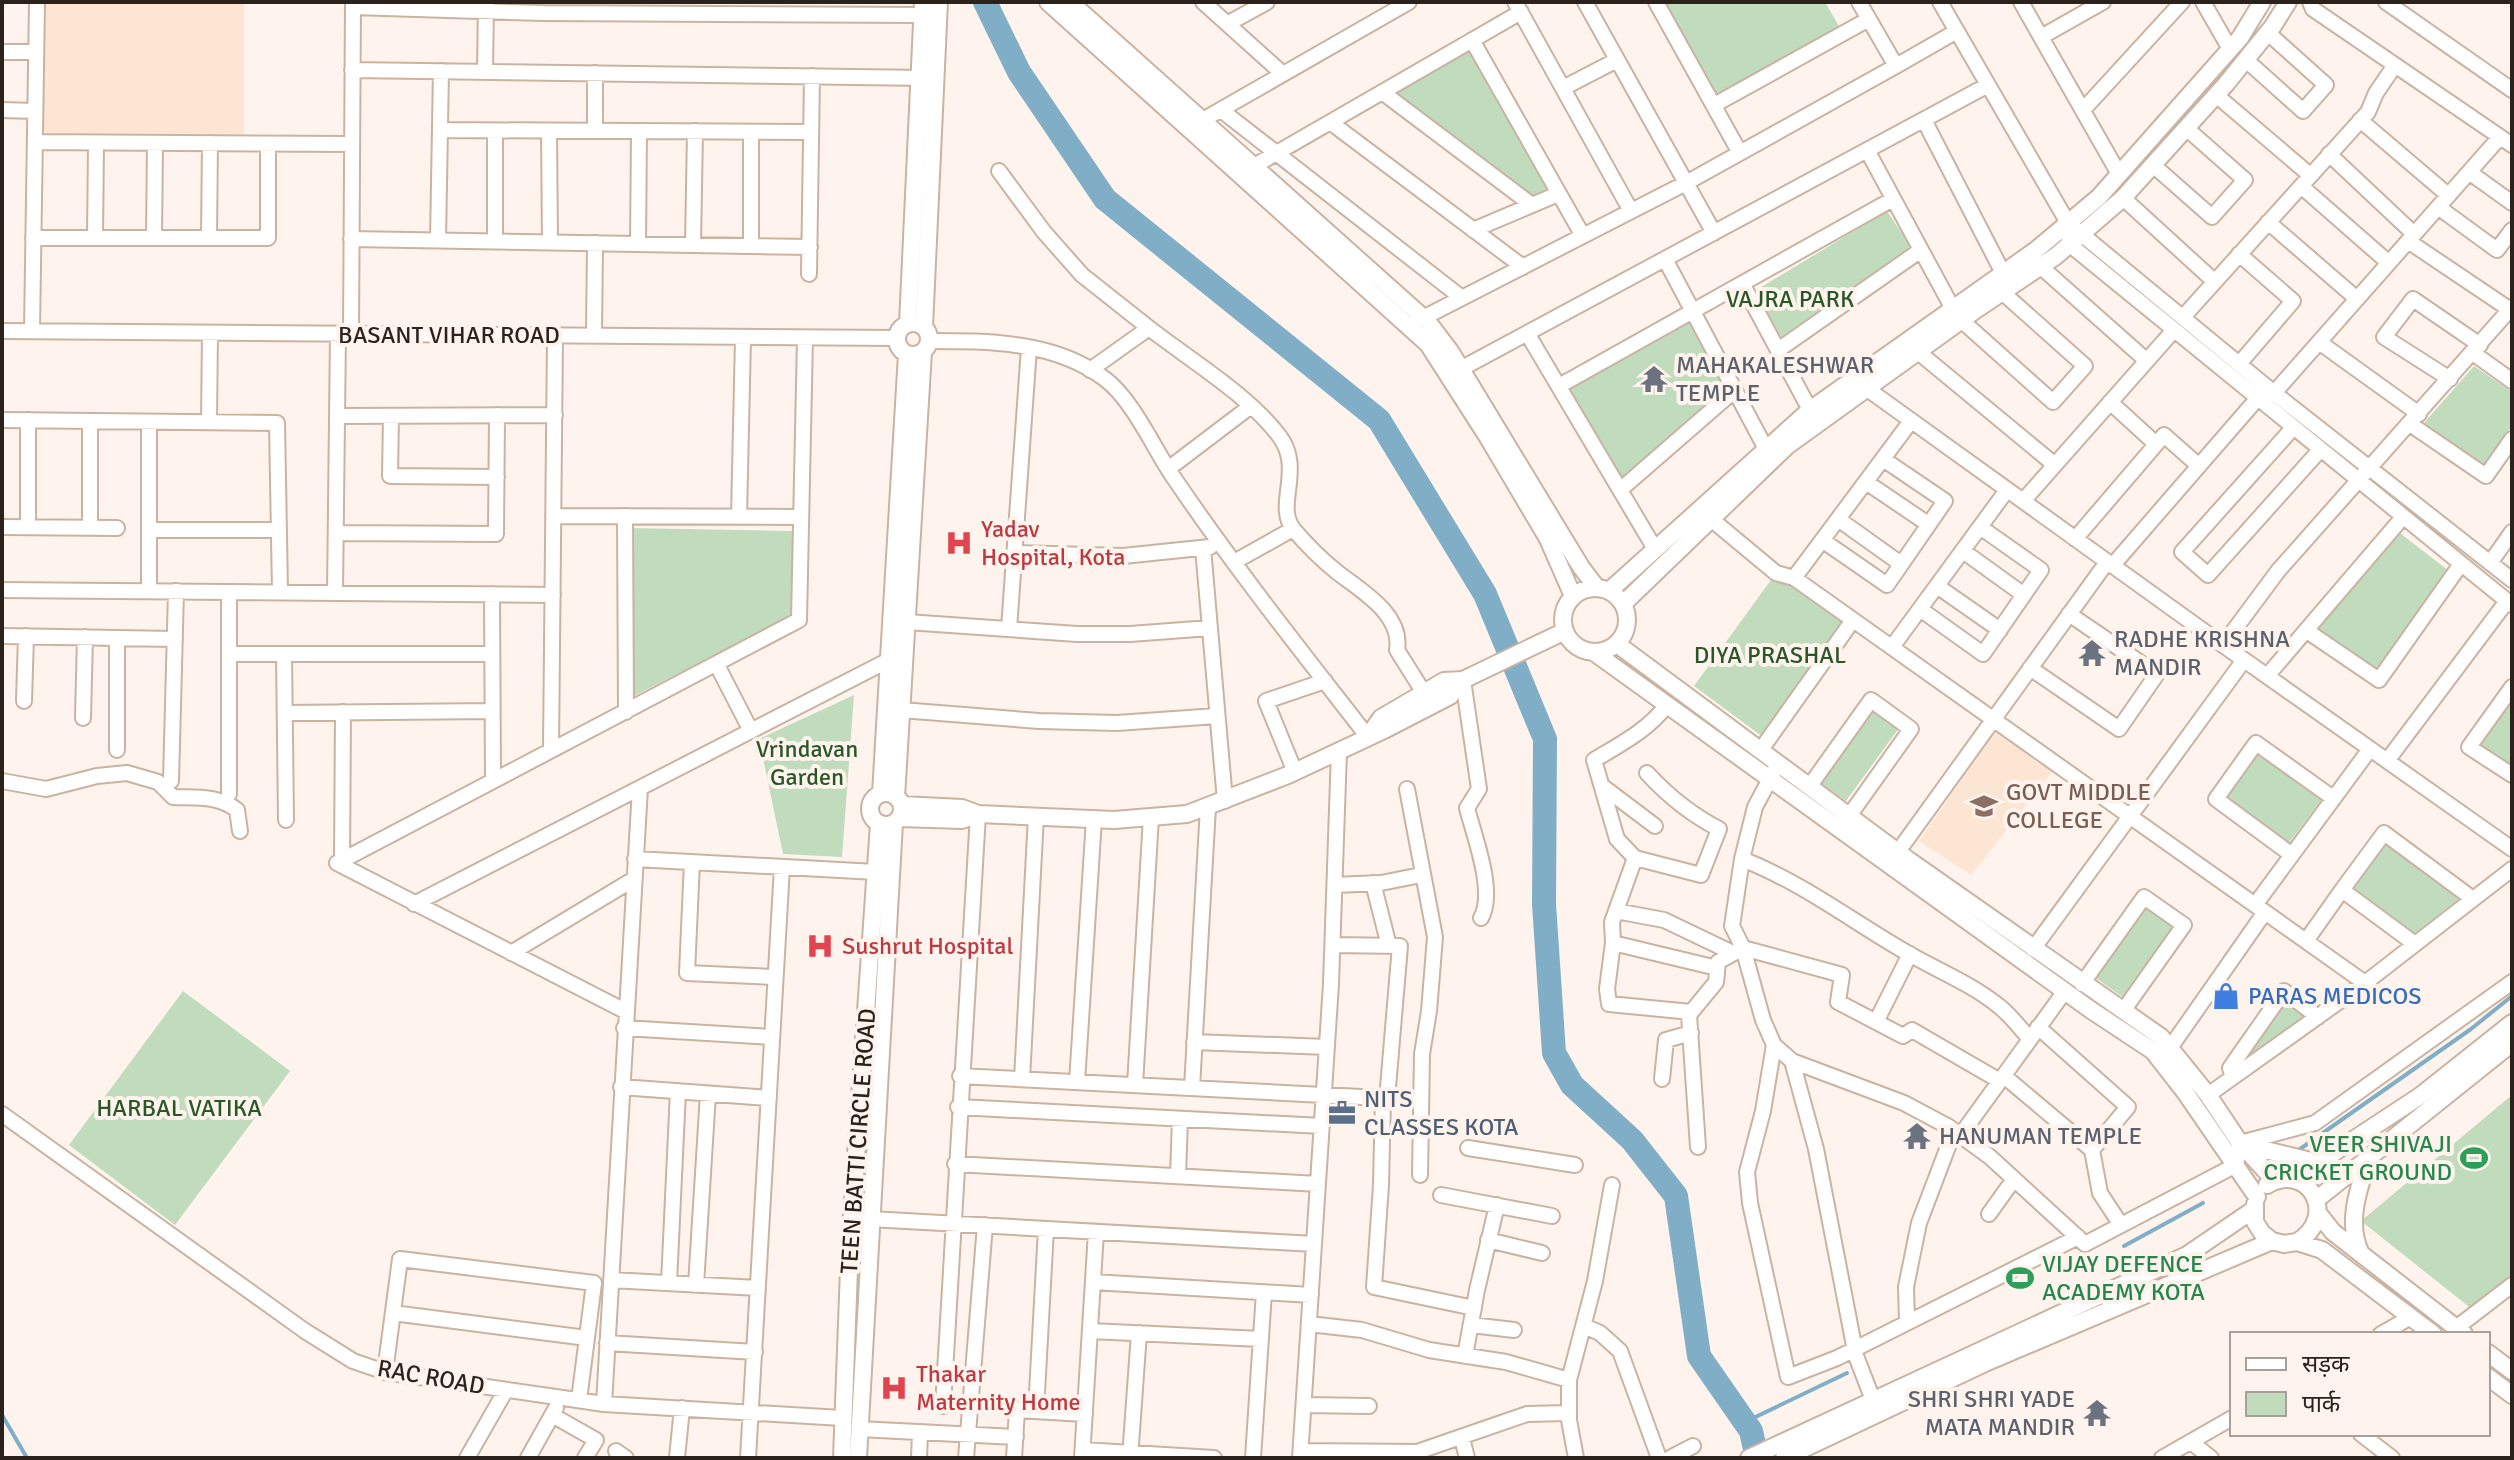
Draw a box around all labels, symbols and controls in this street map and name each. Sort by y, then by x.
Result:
park label: VAJRA PARK [1726,284,1854,314]
street label: BASANT VIHAR ROAD [338,320,560,350]
place label: MAHAKALESHWAR TEMPLE [1676,350,1874,408]
temple icon: MAHAKALESHWAR TEMPLE [1639,364,1669,394]
place label: Yadav Hospital, Kota [981,514,1125,572]
hospital icon: Yadav Hospital, Kota [944,528,974,558]
place label: RADHE KRISHNA MANDIR [2114,624,2290,682]
temple icon: RADHE KRISHNA MANDIR [2077,638,2107,668]
park label: DIYA PRASHAL [1694,640,1846,670]
park label: Vrindavan Garden [756,734,858,792]
place label: GOVT MIDDLE COLLEGE [2006,777,2151,835]
school or university icon: GOVT MIDDLE COLLEGE [1969,791,1999,821]
hospital icon: Sushrut Hospital [805,931,835,961]
place label: Sushrut Hospital [842,931,1014,961]
shop icon: PARAS MEDICOS [2211,981,2241,1011]
place label: PARAS MEDICOS [2248,981,2422,1011]
street label: TEEN BATTI CIRCLE ROAD [834,1007,882,1275]
place label: NITS CLASSES KOTA [1364,1084,1519,1142]
park label: HARBAL VATIKA [96,1093,262,1123]
office icon: NITS CLASSES KOTA [1327,1098,1357,1128]
temple icon: HANUMAN TEMPLE [1902,1121,1932,1151]
place label: HANUMAN TEMPLE [1939,1121,2142,1151]
place label: VEER SHIVAJI CRICKET GROUND [2263,1129,2452,1187]
sports icon: VEER SHIVAJI CRICKET GROUND [2459,1143,2489,1173]
place label: VIJAY DEFENCE ACADEMY KOTA [2042,1249,2205,1307]
sports icon: VIJAY DEFENCE ACADEMY KOTA [2005,1263,2035,1293]
legend [2230,1332,2490,1436]
text: सड़क [2302,1349,2350,1379]
street label: RAC ROAD [375,1353,487,1401]
place label: Thakar Maternity Home [916,1359,1081,1417]
hospital icon: Thakar Maternity Home [879,1373,909,1403]
place label: SHRI SHRI YADE MATA MANDIR [1908,1384,2075,1442]
text: पार्क [2302,1389,2341,1419]
temple icon: SHRI SHRI YADE MATA MANDIR [2082,1398,2112,1428]

